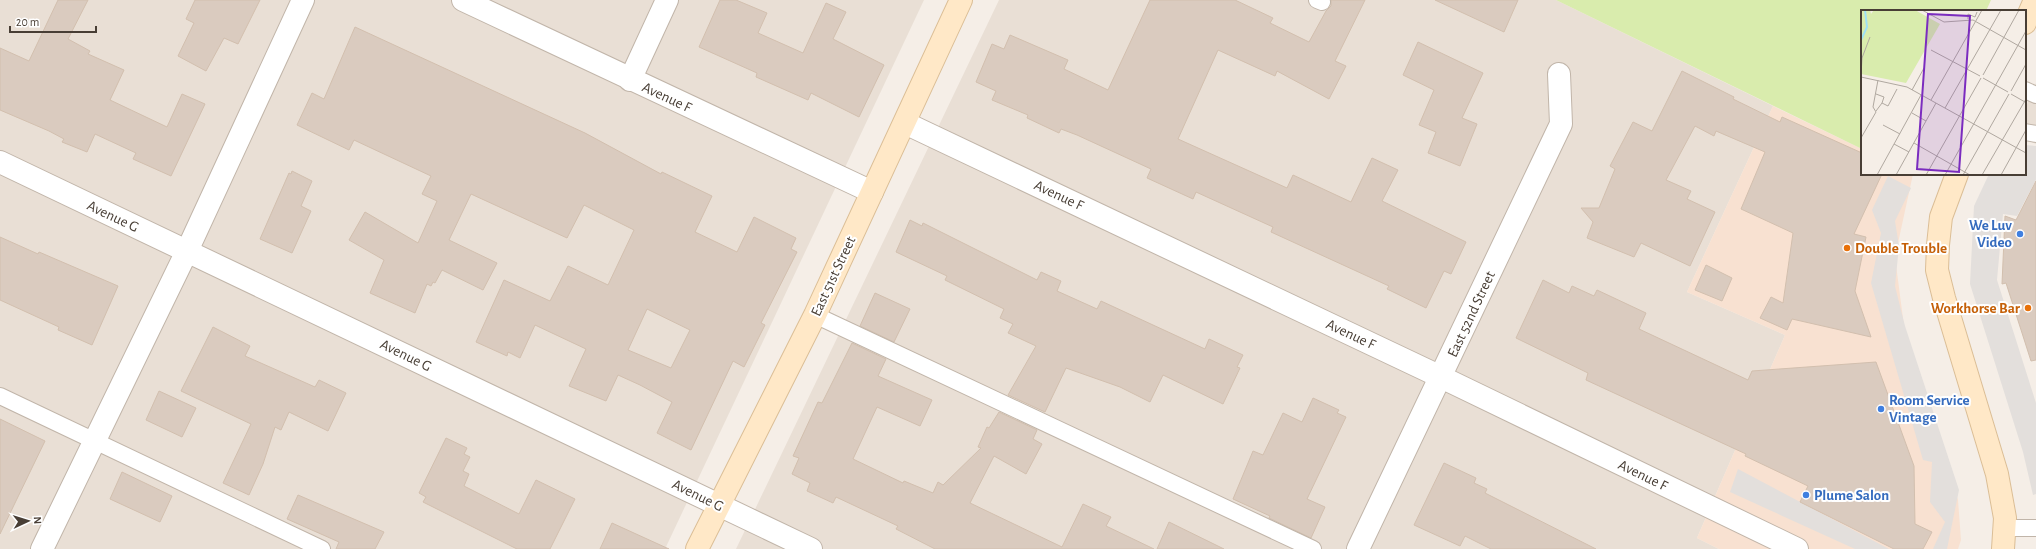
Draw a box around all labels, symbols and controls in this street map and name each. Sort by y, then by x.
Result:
scale bar [10,8,96,34]
inset map [1861,10,2026,175]
text: 20 m [16,16,39,28]
street label: Avenue F [640,80,694,116]
street label: Avenue F [1032,178,1086,214]
street label: Avenue G [85,198,141,235]
place label: We Luv Video [1969,218,2012,250]
marker: We Luv Video [2015,229,2025,239]
street label: East 51st Street [808,234,859,318]
place label: Double Trouble [1855,241,1947,256]
marker: Double Trouble [1842,243,1852,253]
street label: East 52nd Street [1445,269,1498,360]
place label: Workhorse Bar [1931,301,2021,316]
marker: Workhorse Bar [2023,303,2033,313]
street label: Avenue F [1324,317,1378,353]
street label: Avenue G [378,337,434,374]
place label: Room Service Vintage [1889,393,1970,425]
marker: Room Service Vintage [1876,404,1886,414]
street label: Avenue F [1616,457,1670,494]
street label: Avenue G [670,477,726,514]
place label: Plume Salon [1814,488,1889,503]
marker: Plume Salon [1801,490,1811,500]
north arrow [8,501,48,541]
text: N [32,516,43,525]

